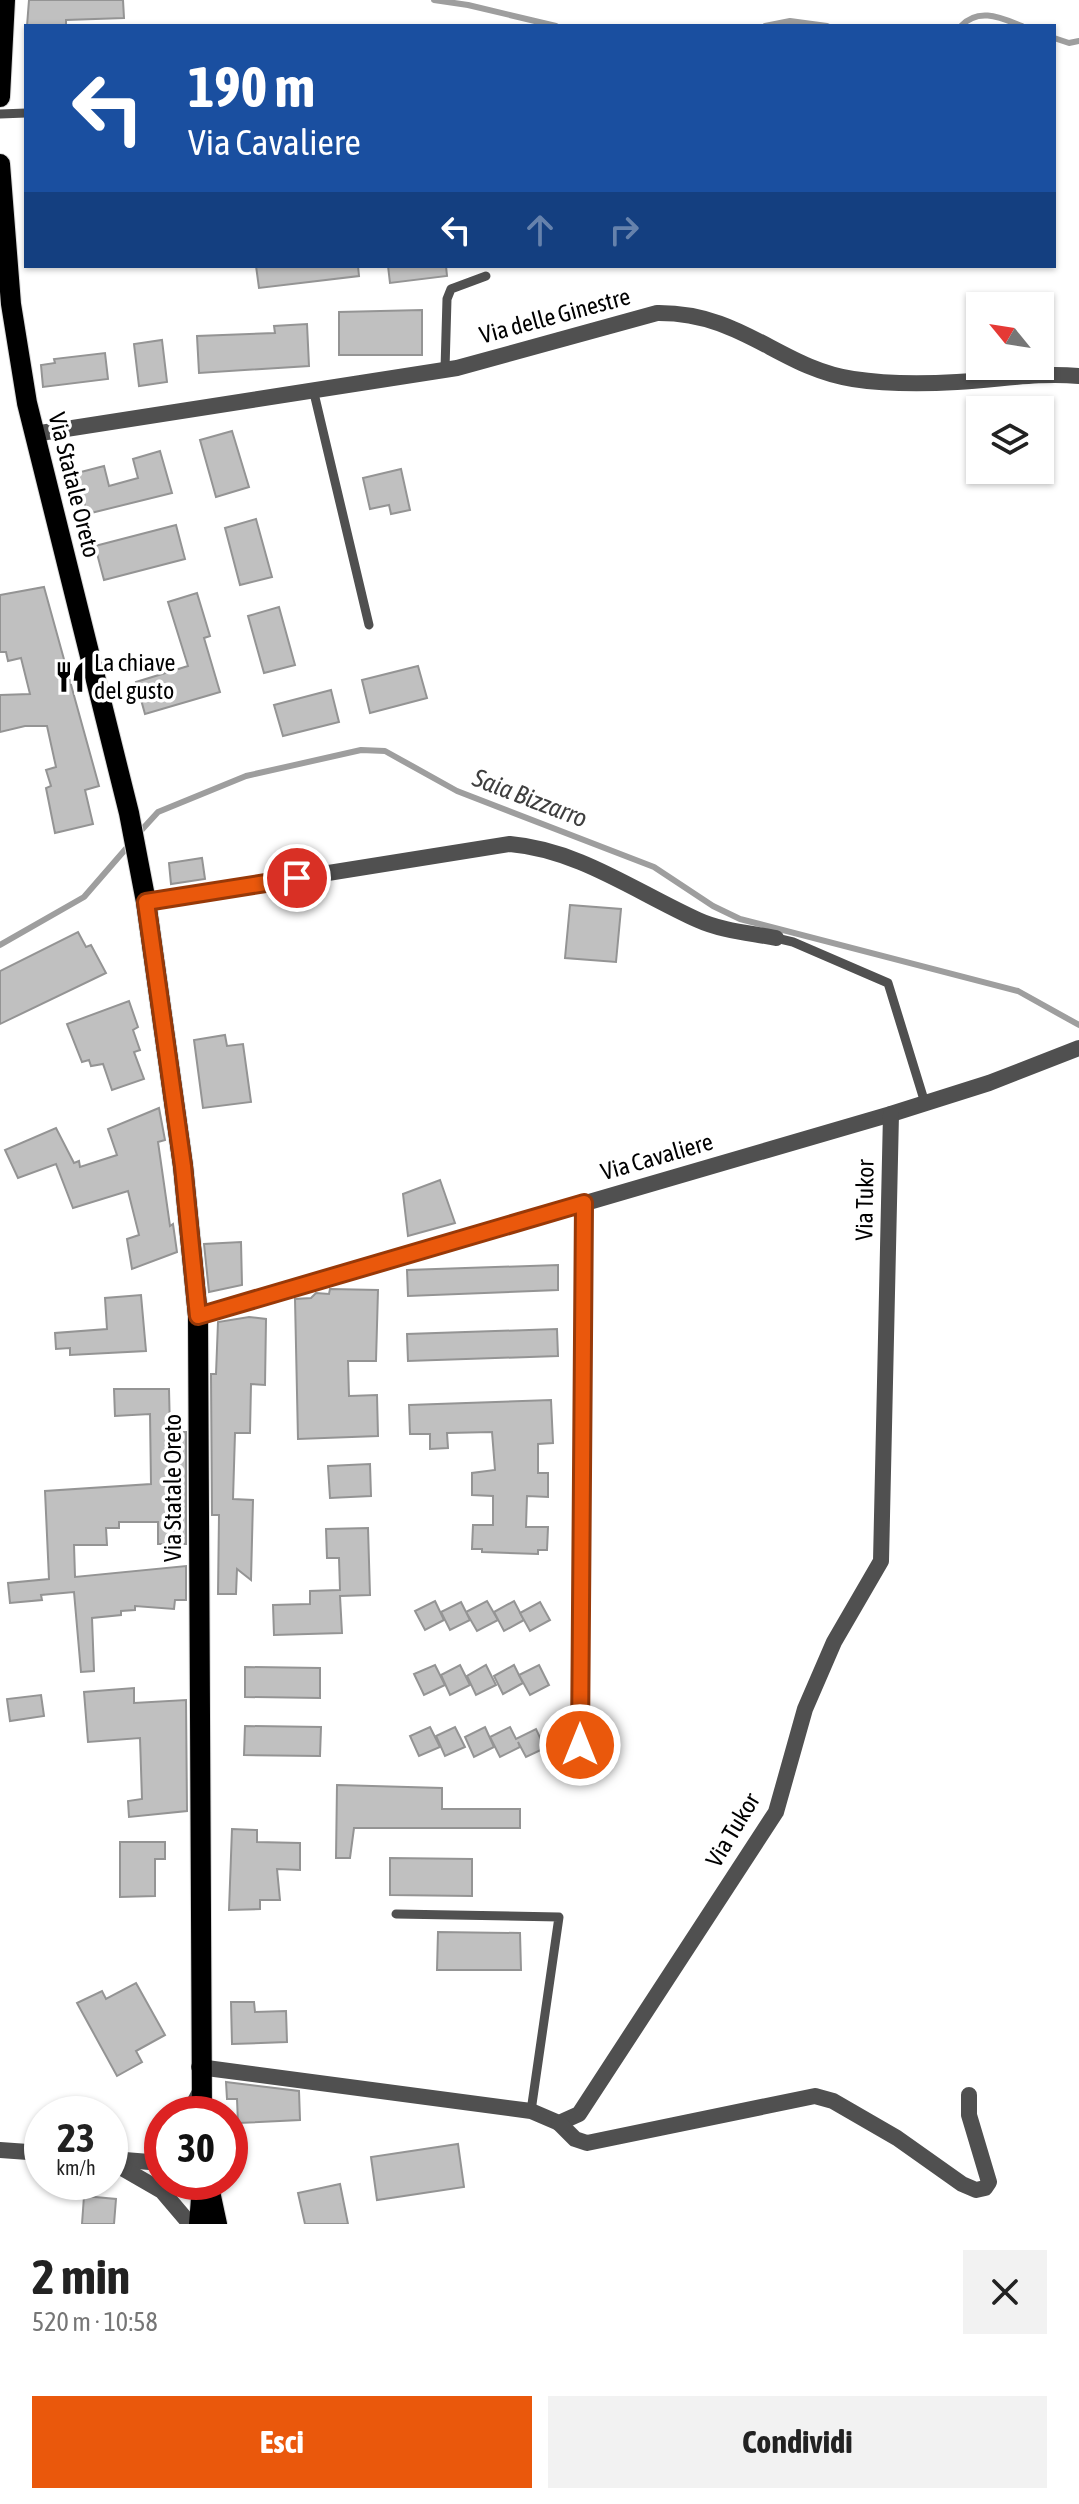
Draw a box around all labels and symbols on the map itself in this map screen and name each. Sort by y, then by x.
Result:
street label: Via delle Ginestre [477,282,633,349]
north arrow [966,292,1054,380]
street label: Via Statale Oreto [43,410,106,560]
place label: La chiave del gusto [94,649,175,704]
restaurant icon: La chiave del gusto [53,660,87,694]
water label: Saia Bizzarro [468,762,592,834]
pin [263,844,331,912]
street label: Via Cavaliere [598,1128,716,1185]
street label: Via Tukor [850,1158,879,1241]
street label: Via Statale Oreto [159,1414,186,1562]
position arrow [538,1703,622,1787]
street label: Via Tukor [700,1787,765,1871]
speed limit sign: 30 [144,2096,248,2200]

